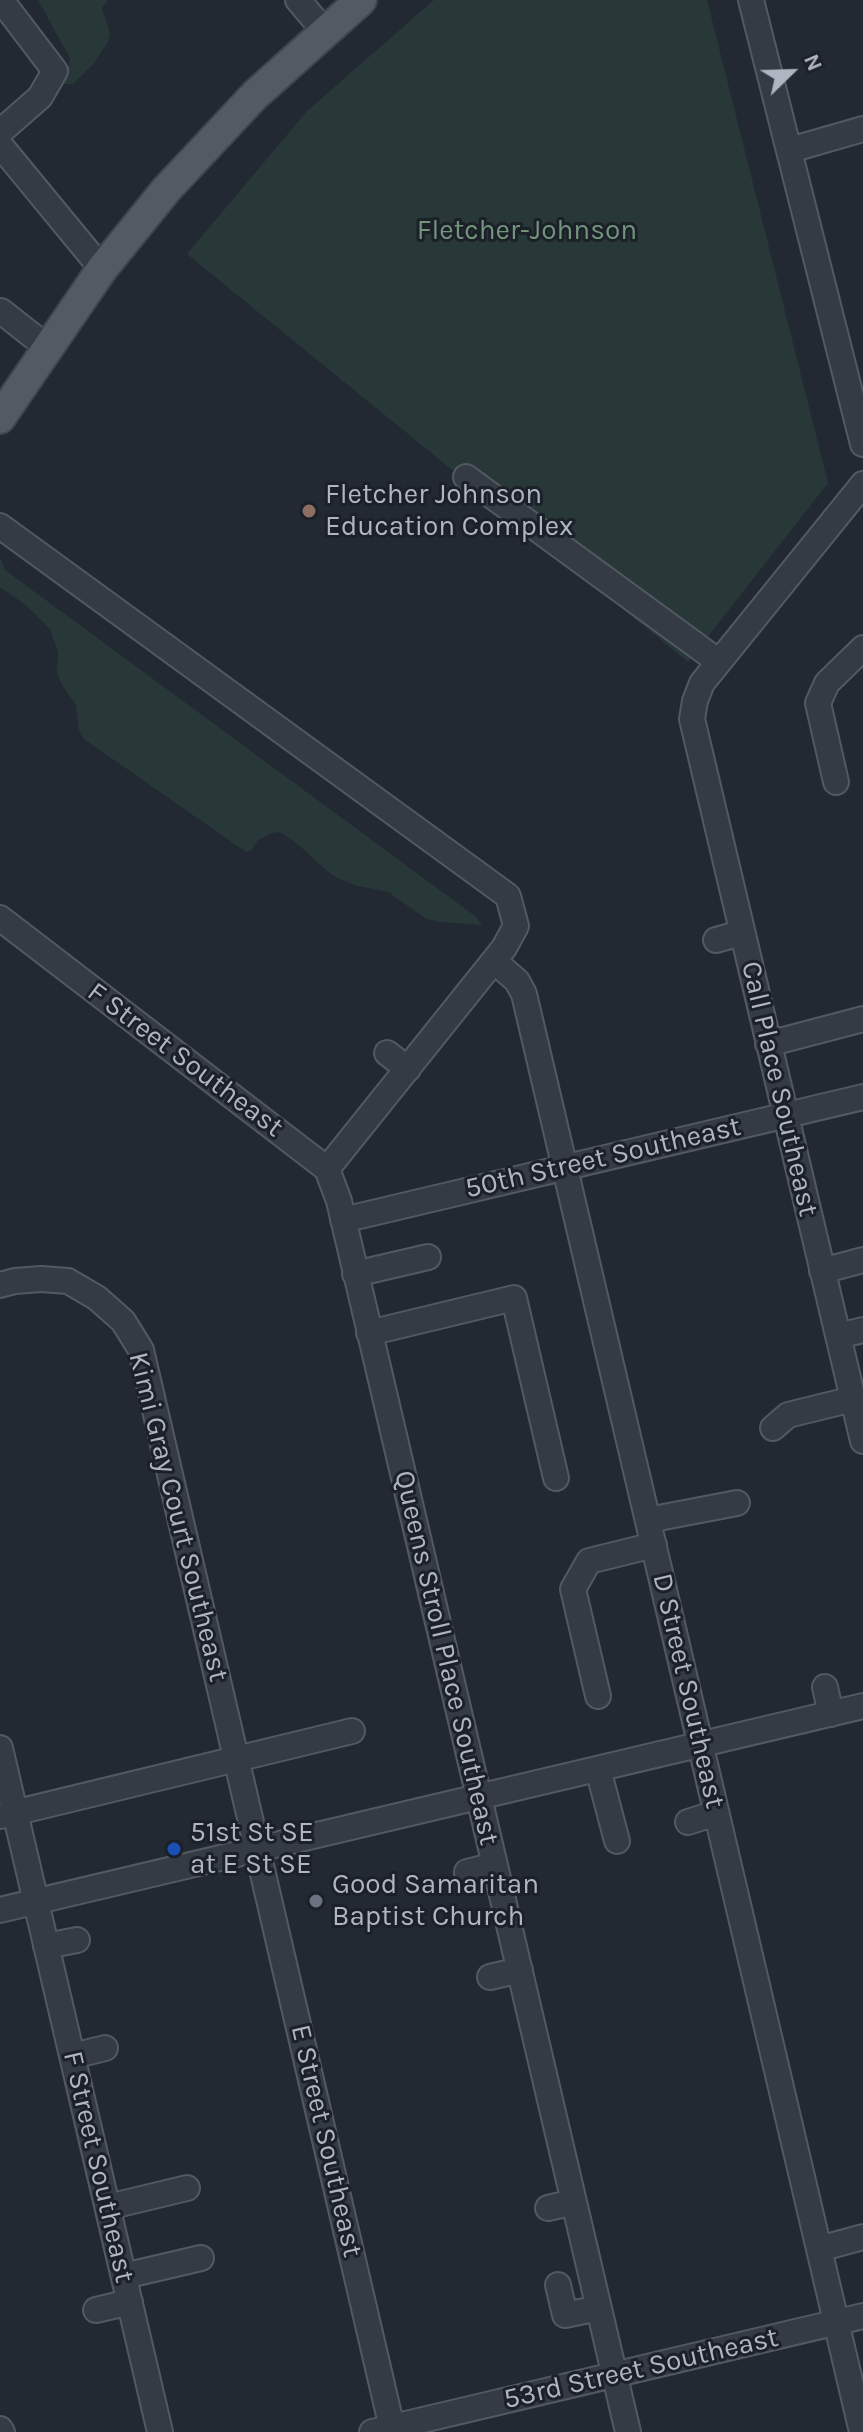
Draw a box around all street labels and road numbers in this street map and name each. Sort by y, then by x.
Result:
street label: Call Place Southeast [733,958,825,1220]
street label: F Street Southeast [80,975,290,1145]
street label: 50th Street Southeast [462,1110,744,1206]
street label: Kimi Gray Court Southeast [121,1349,235,1685]
street label: Queens Stroll Place Southeast [387,1467,505,1849]
street label: D Street Southeast [645,1570,731,1812]
street label: E Street Southeast [283,2021,369,2261]
street label: F Street Southeast [55,2048,141,2286]
street label: 53rd Street Southeast [500,2321,782,2417]

